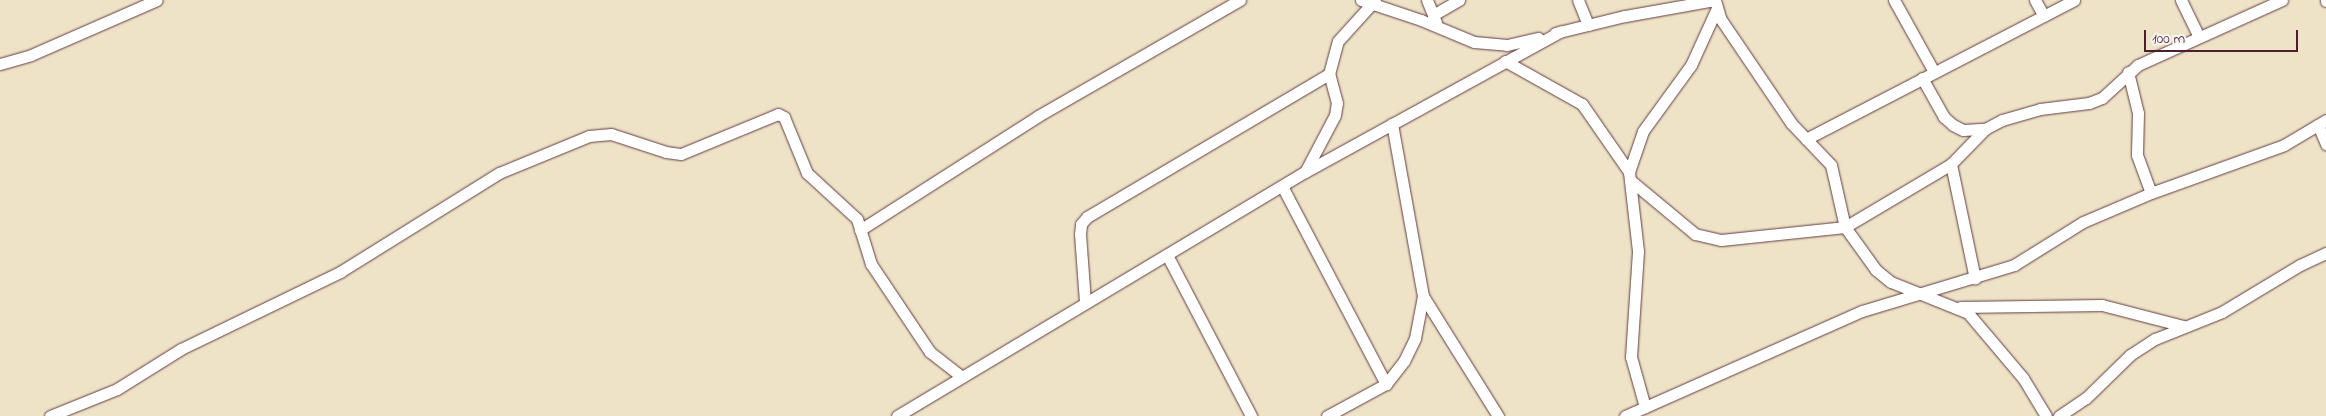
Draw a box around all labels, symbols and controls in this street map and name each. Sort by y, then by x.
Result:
scale bar [2146,20,2300,52]
text: 100 m [2152,28,2185,50]

